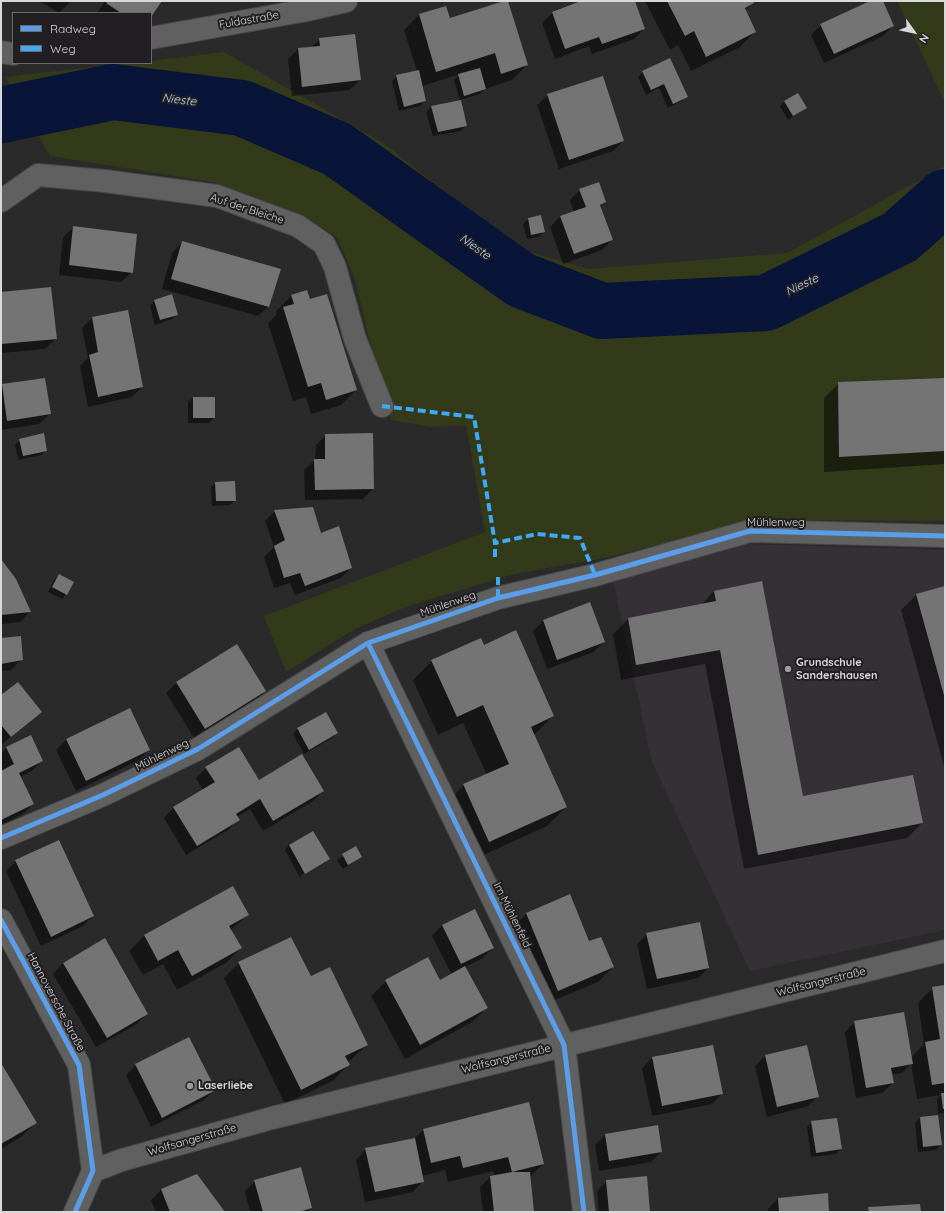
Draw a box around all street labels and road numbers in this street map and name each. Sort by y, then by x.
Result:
street label: Fuldastraße [218,8,280,32]
street label: Auf der Bleiche [209,191,285,227]
street label: Mühlenweg [747,516,805,530]
street label: Mühlenweg [418,588,478,620]
street label: Mühlenweg [133,736,191,774]
street label: Im Mühlenfeld [490,880,534,950]
street label: Hannoversche Straße [24,950,88,1054]
street label: Wolfsangerstraße [775,965,867,999]
street label: Wolfsangerstraße [460,1042,552,1076]
street label: Wolfsangerstraße [146,1121,238,1159]

